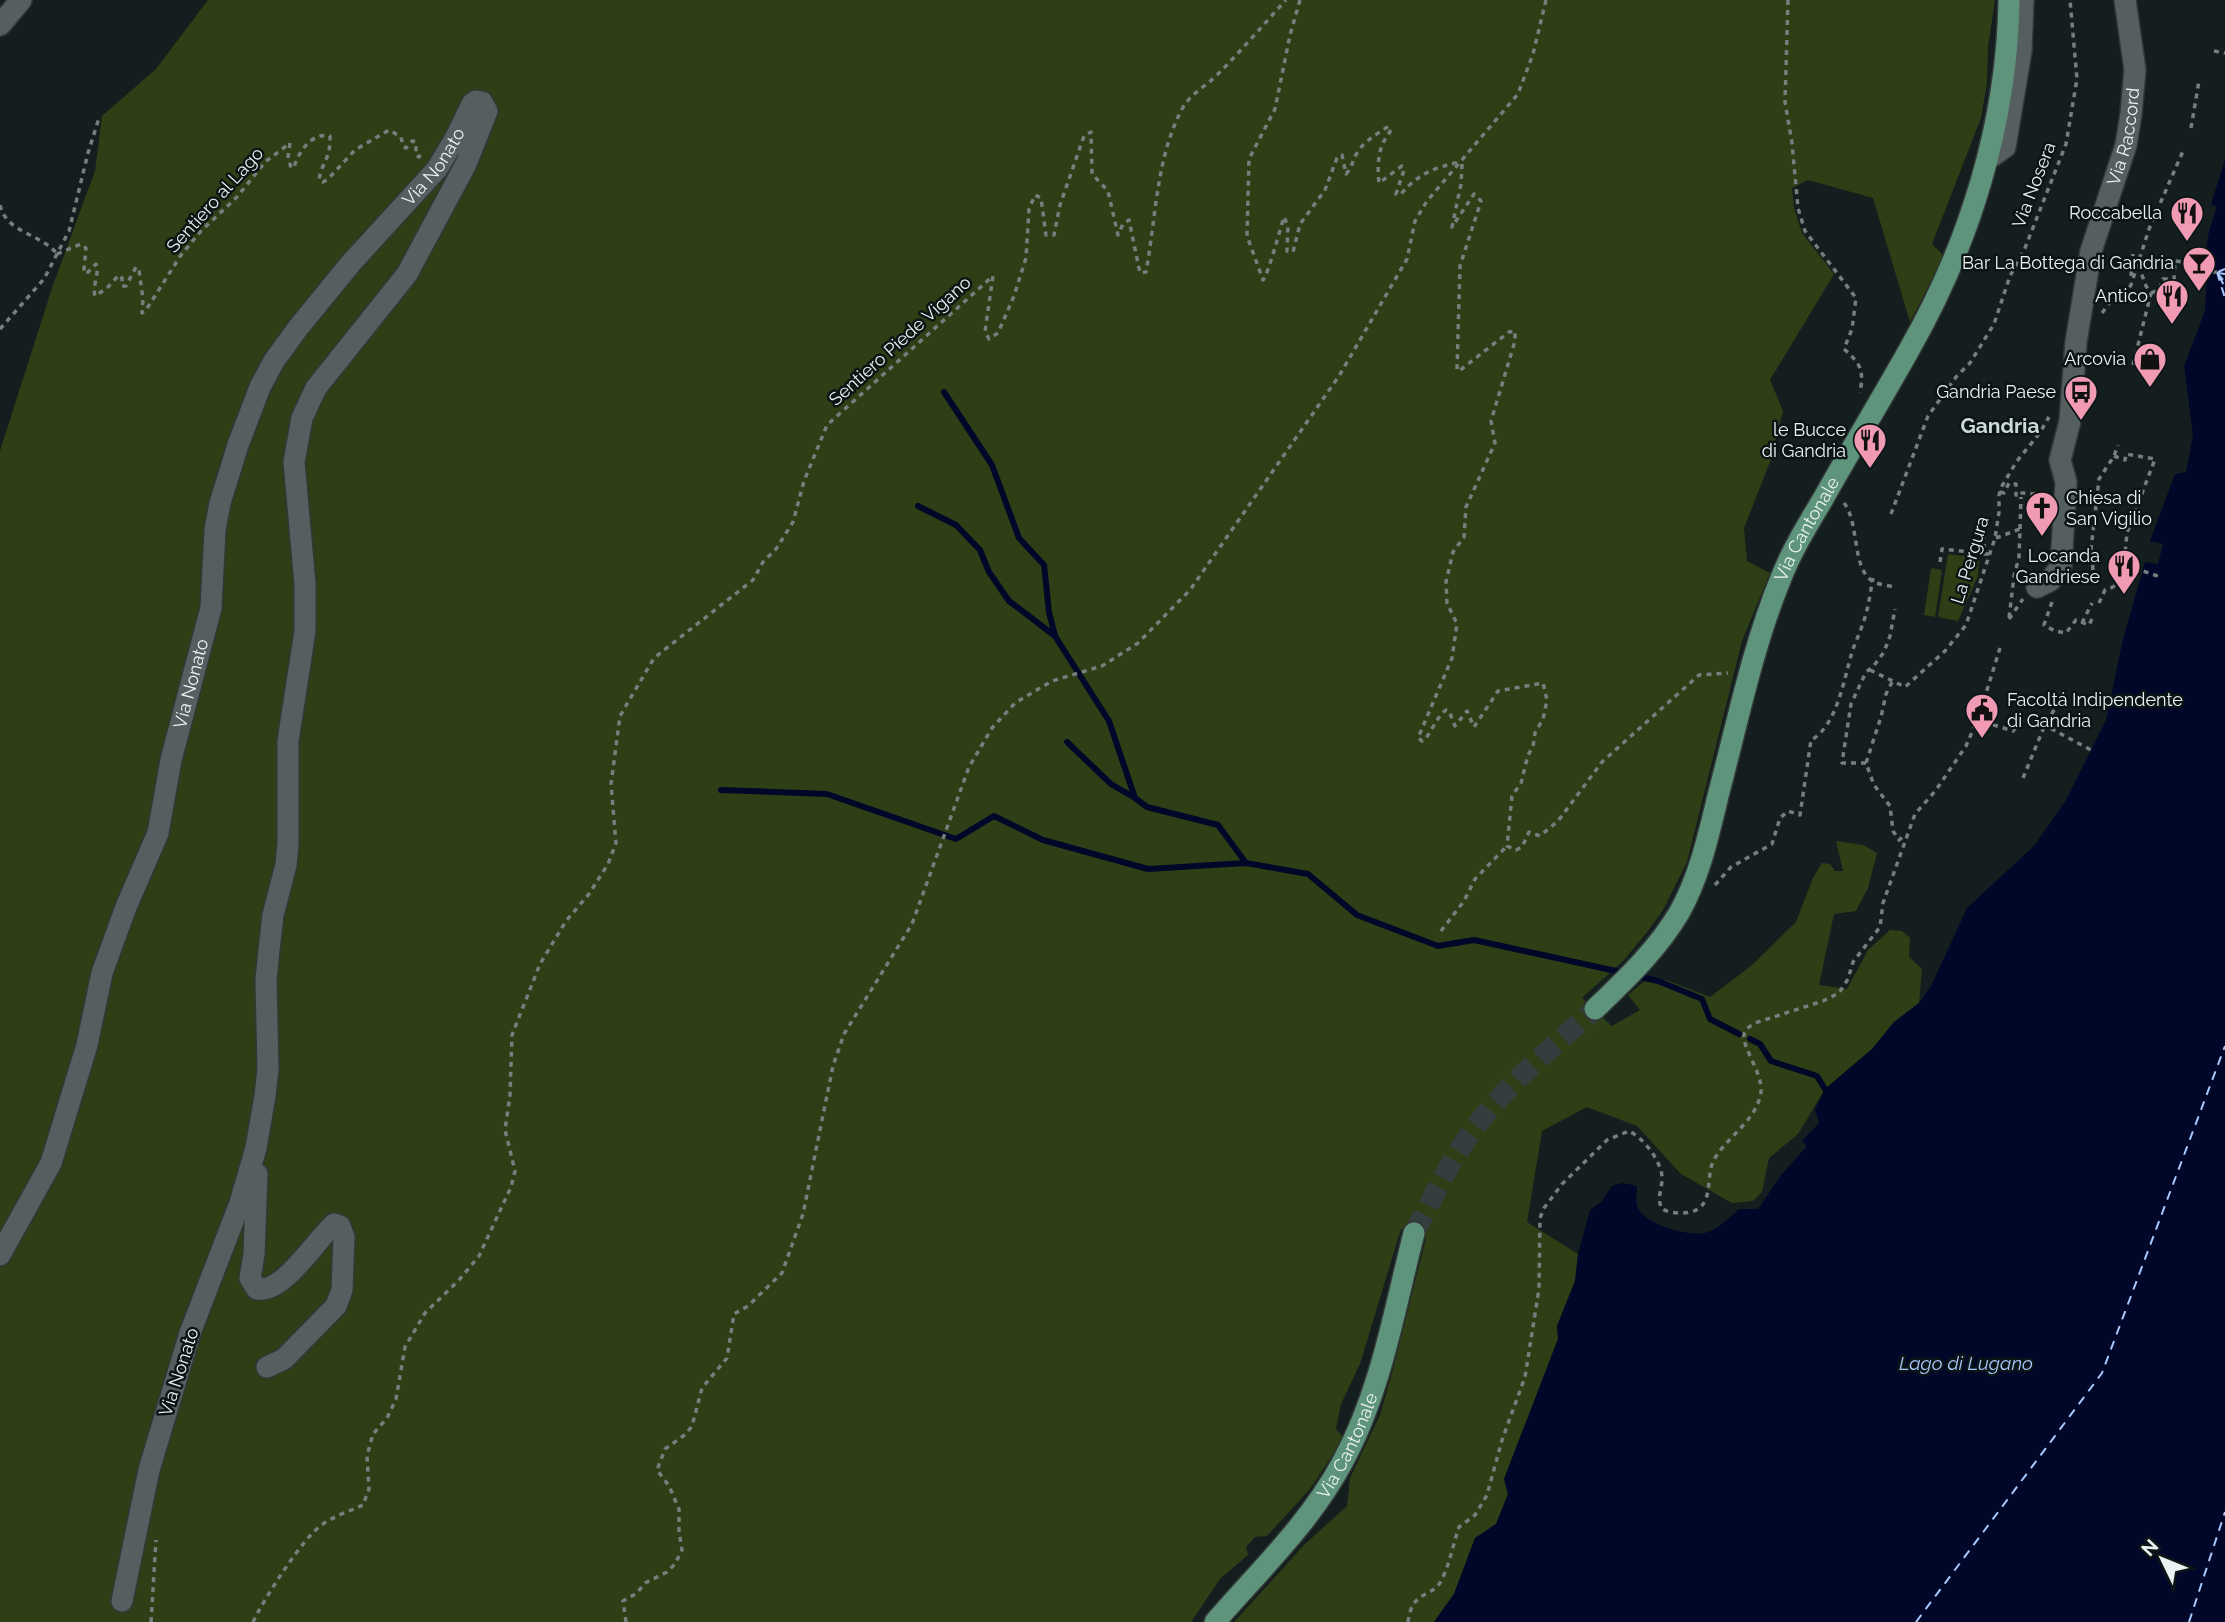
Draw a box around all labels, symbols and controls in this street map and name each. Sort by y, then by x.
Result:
street label: Via Raccord [2102,87,2143,188]
street label: Via Nonato [398,124,469,210]
street label: Via Nosera [2008,139,2060,231]
street label: Sentiero al Lago [162,142,268,257]
restaurant icon: Roccabella [2168,194,2206,243]
place label: Roccabella [2069,202,2162,223]
bar icon: Bar La Bottega di Gandria [2180,244,2218,293]
place label: Bar La Bottega di Gandria [1962,252,2174,273]
street label: Sentiero Piede Vigano [824,271,975,410]
restaurant icon: Antico [2153,277,2191,326]
place label: Antico [2095,285,2148,306]
shop icon: Arcovia [2131,340,2169,389]
place label: Arcovia [2064,348,2126,369]
bus stop icon: Gandria Paese [2062,373,2100,422]
place label: Gandria Paese [1936,381,2056,402]
district label: Gandria [1960,413,2040,438]
place label: le Bucce di Gandria [1762,419,1846,461]
restaurant icon: le Bucce di Gandria [1851,421,1889,470]
street label: Via Cantonale [1770,473,1843,584]
place label: Chiesa di San Vigilio [2066,487,2152,529]
church icon: Chiesa di San Vigilio [2023,489,2061,538]
street label: La Pergura [1946,514,1993,606]
place label: Locanda Gandriese [2016,545,2100,587]
restaurant icon: Locanda Gandriese [2105,547,2143,596]
street label: Via Nonato [169,636,213,731]
place label: Facoltá Indipendente di Gandria [2007,689,2183,731]
public building icon: Facoltá Indipendente di Gandria [1963,691,2001,740]
street label: Via Nonato [154,1325,203,1419]
water label: Lago di Lugano [1899,1352,2033,1374]
street label: Via Cantonale [1312,1389,1382,1502]
north arrow [2127,1524,2197,1594]
text: N [2137,1535,2163,1560]

